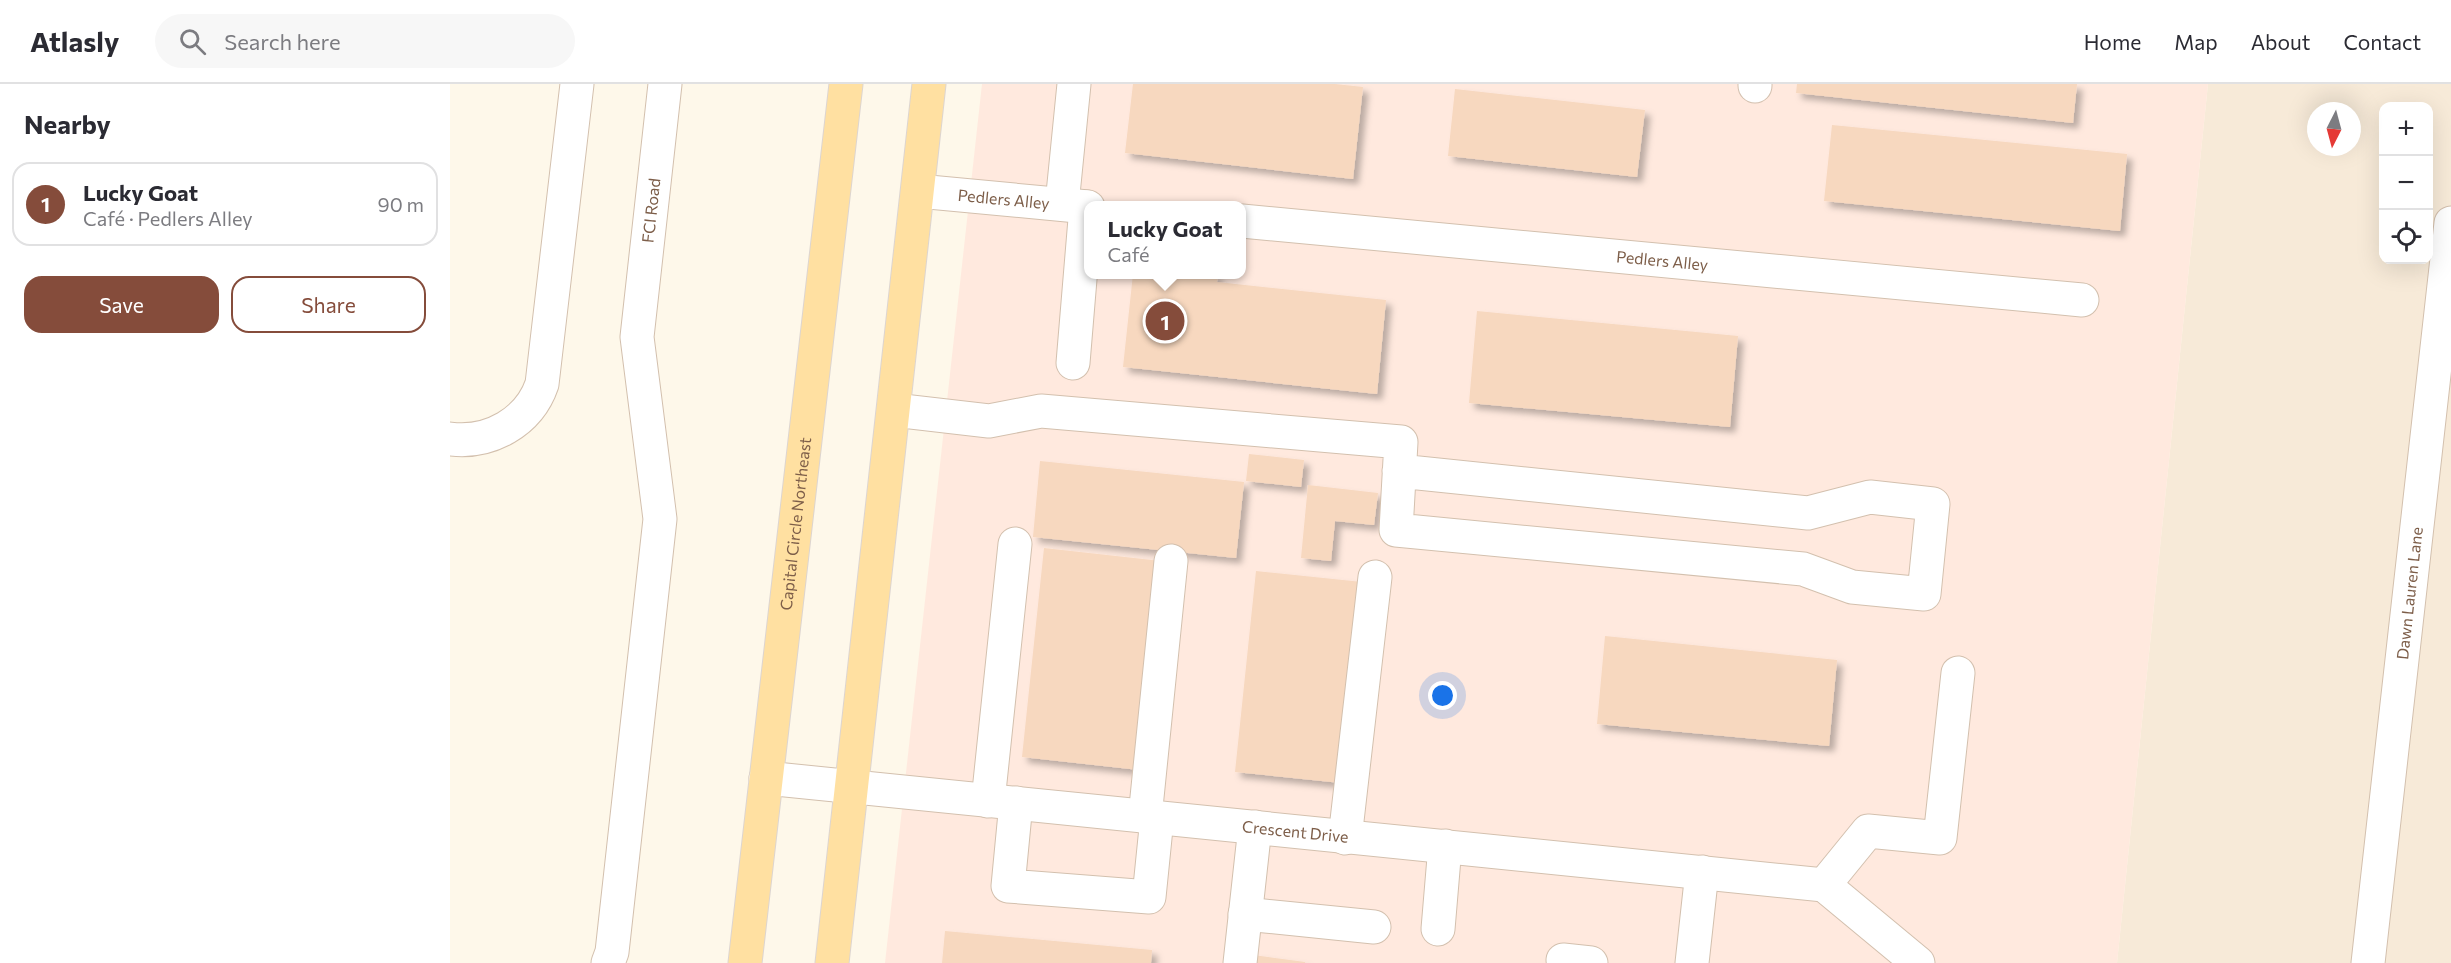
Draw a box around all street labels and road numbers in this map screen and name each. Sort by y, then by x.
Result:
street label: FCI Road [637,177,664,244]
street label: Pedlers Alley [957,185,1050,212]
street label: Pedlers Alley [1615,246,1709,274]
street label: Capital Circle Northeast [776,436,814,611]
street label: Dawn Lauren Lane [2392,526,2426,661]
street label: Crescent Drive [1241,816,1349,846]

